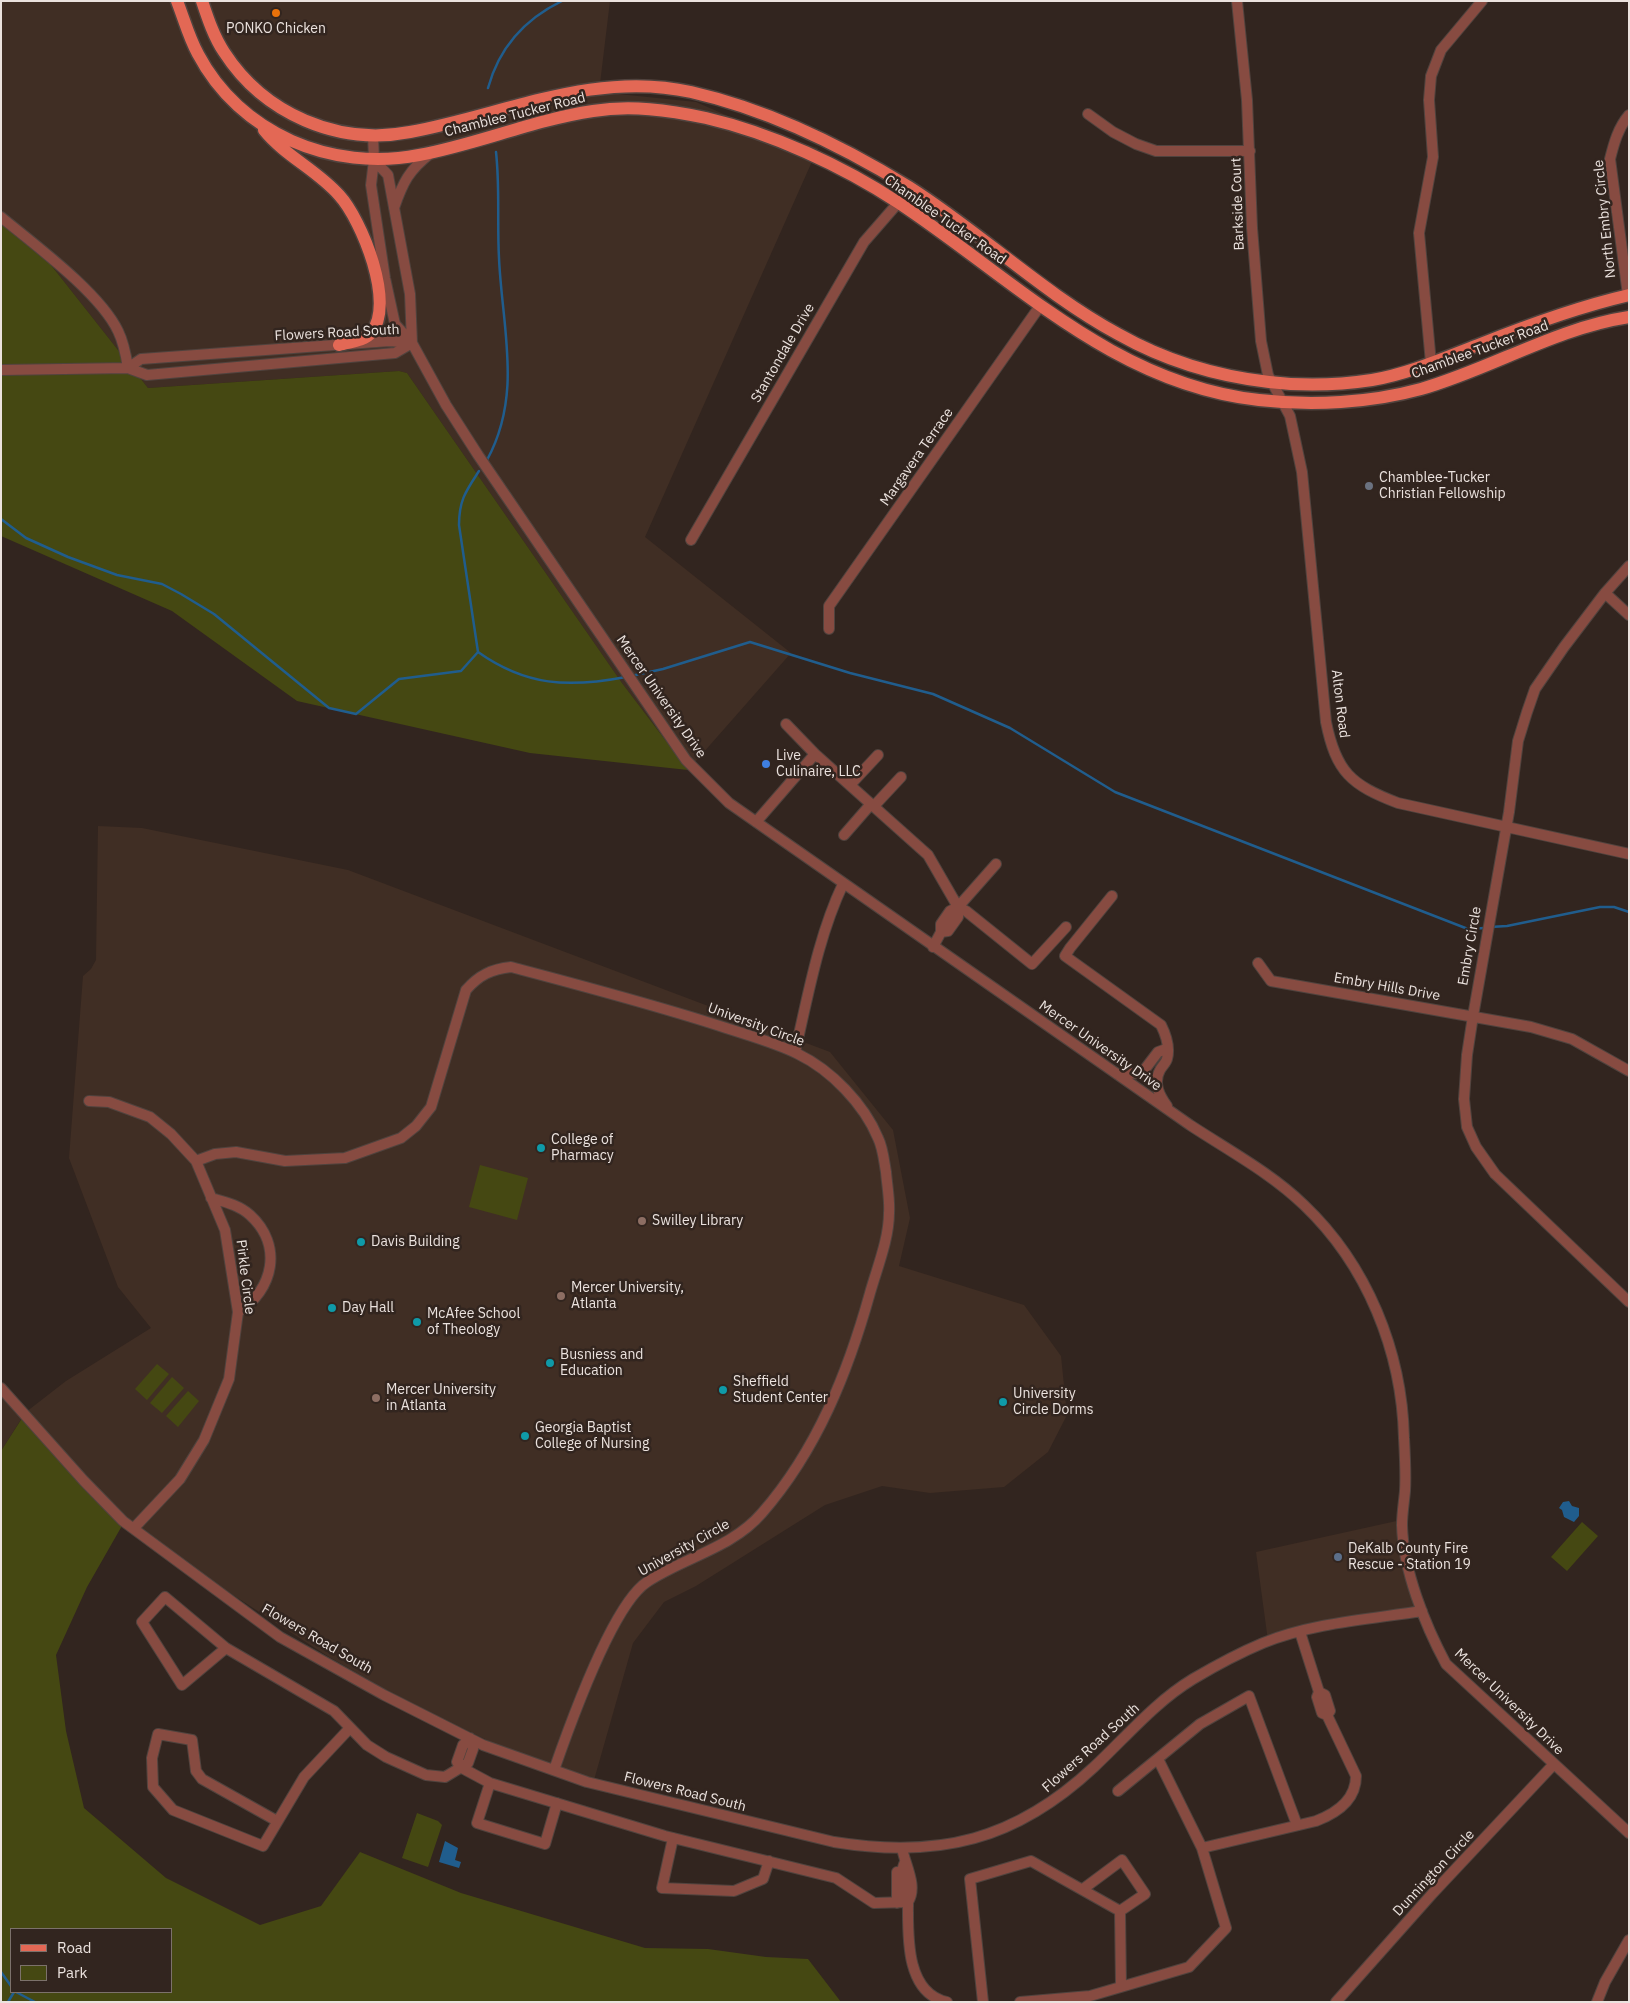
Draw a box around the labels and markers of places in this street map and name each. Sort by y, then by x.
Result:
marker: PONKO Chicken [270,7,282,19]
place label: PONKO Chicken [226,21,326,37]
place label: Chamblee-Tucker Christian Fellowship [1379,470,1506,502]
marker: Chamblee-Tucker Christian Fellowship [1363,480,1375,492]
place label: Live Culinaire, LLC [776,748,861,780]
marker: Live Culinaire, LLC [760,758,772,770]
place label: College of Pharmacy [551,1132,614,1164]
marker: College of Pharmacy [535,1142,547,1154]
place label: Swilley Library [652,1213,743,1229]
marker: Swilley Library [636,1215,648,1227]
place label: Davis Building [371,1234,460,1250]
marker: Davis Building [355,1236,367,1248]
place label: Mercer University, Atlanta [571,1280,684,1312]
marker: Mercer University, Atlanta [555,1290,567,1302]
place label: Day Hall [342,1300,394,1316]
marker: Day Hall [326,1302,338,1314]
place label: McAfee School of Theology [427,1306,520,1338]
marker: McAfee School of Theology [411,1316,423,1328]
place label: Busniess and Education [560,1347,643,1380]
marker: Busniess and Education [544,1357,556,1369]
place label: Sheffield Student Center [733,1374,828,1406]
place label: Mercer University in Atlanta [386,1382,496,1414]
marker: Sheffield Student Center [717,1384,729,1396]
place label: University Circle Dorms [1013,1386,1094,1418]
marker: Mercer University in Atlanta [370,1392,382,1404]
marker: University Circle Dorms [997,1396,1009,1408]
place label: Georgia Baptist College of Nursing [535,1420,649,1452]
marker: Georgia Baptist College of Nursing [519,1430,531,1442]
place label: DeKalb County Fire Rescue - Station 19 [1348,1541,1471,1574]
marker: DeKalb County Fire Rescue - Station 19 [1332,1551,1344,1563]

